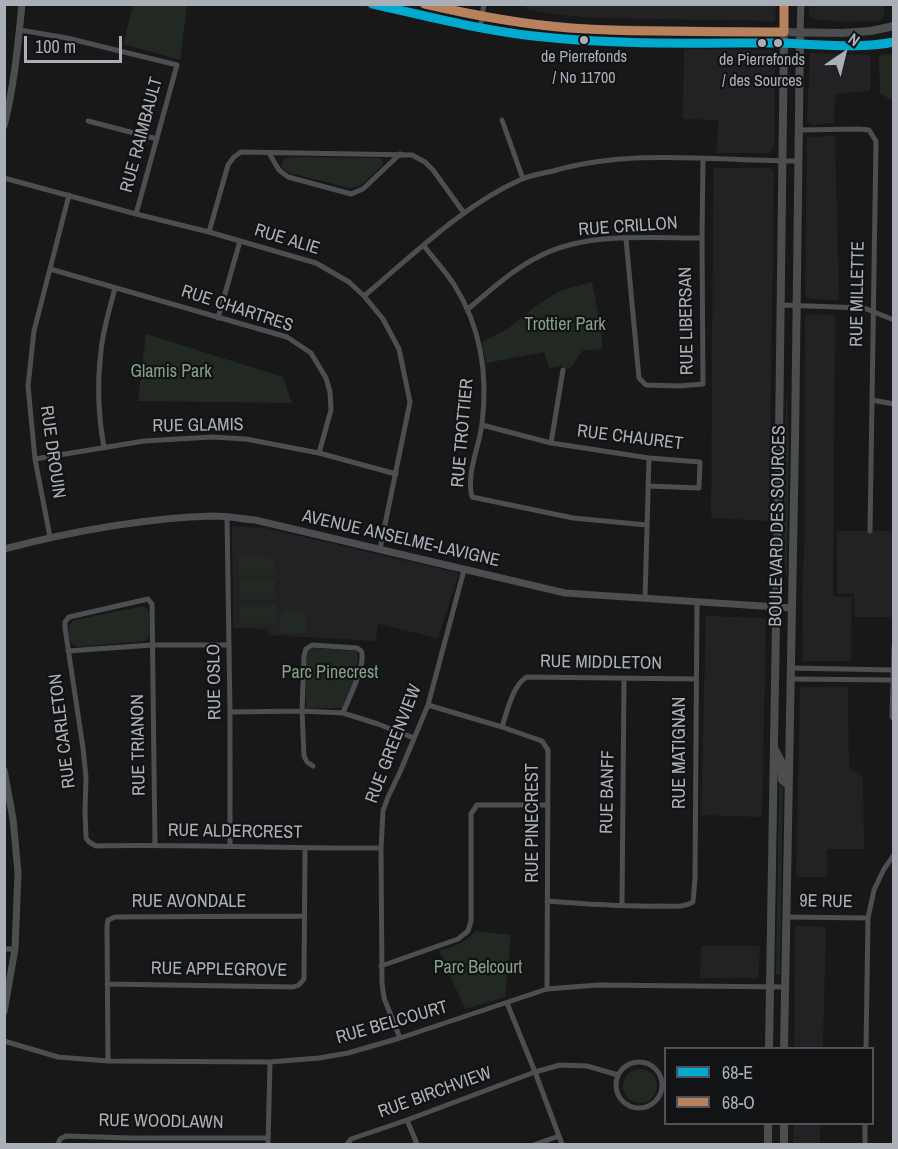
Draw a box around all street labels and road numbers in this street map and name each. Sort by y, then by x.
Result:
street label: RUE RAIMBAULT [116,75,168,195]
street label: RUE CRILLON [578,213,678,241]
street label: RUE ALIE [252,220,322,260]
street label: RUE MILLETTE [846,241,870,347]
street label: RUE LIBERSAN [675,267,699,375]
street label: RUE CHARTRES [178,281,296,337]
street label: RUE TROTTIER [447,378,479,488]
street label: RUE DROUIN [35,404,69,500]
street label: RUE GLAMIS [152,414,244,438]
street label: RUE CHAURET [576,421,684,455]
street label: BOULEVARD DES SOURCES [765,425,791,627]
street label: AVENUE ANSELME-LAVIGNE [300,506,502,572]
street label: RUE OSLO [204,644,226,720]
street label: RUE MIDDLETON [540,651,662,675]
street label: RUE CARLETON [45,672,81,790]
street label: RUE GREENVIEW [361,682,427,806]
street label: RUE TRIANON [127,694,151,796]
street label: RUE MATIGNAN [669,697,691,809]
street label: RUE BANFF [596,750,620,834]
street label: RUE PINECREST [522,763,544,883]
street label: RUE ALDERCREST [168,820,302,844]
street label: RUE AVONDALE [132,891,246,913]
street label: 9E RUE [799,891,853,913]
street label: RUE APPLEGROVE [151,958,287,982]
street label: RUE BELCOURT [334,997,450,1049]
street label: RUE BIRCHVIEW [375,1063,495,1123]
street label: RUE WOODLAWN [98,1110,224,1134]

